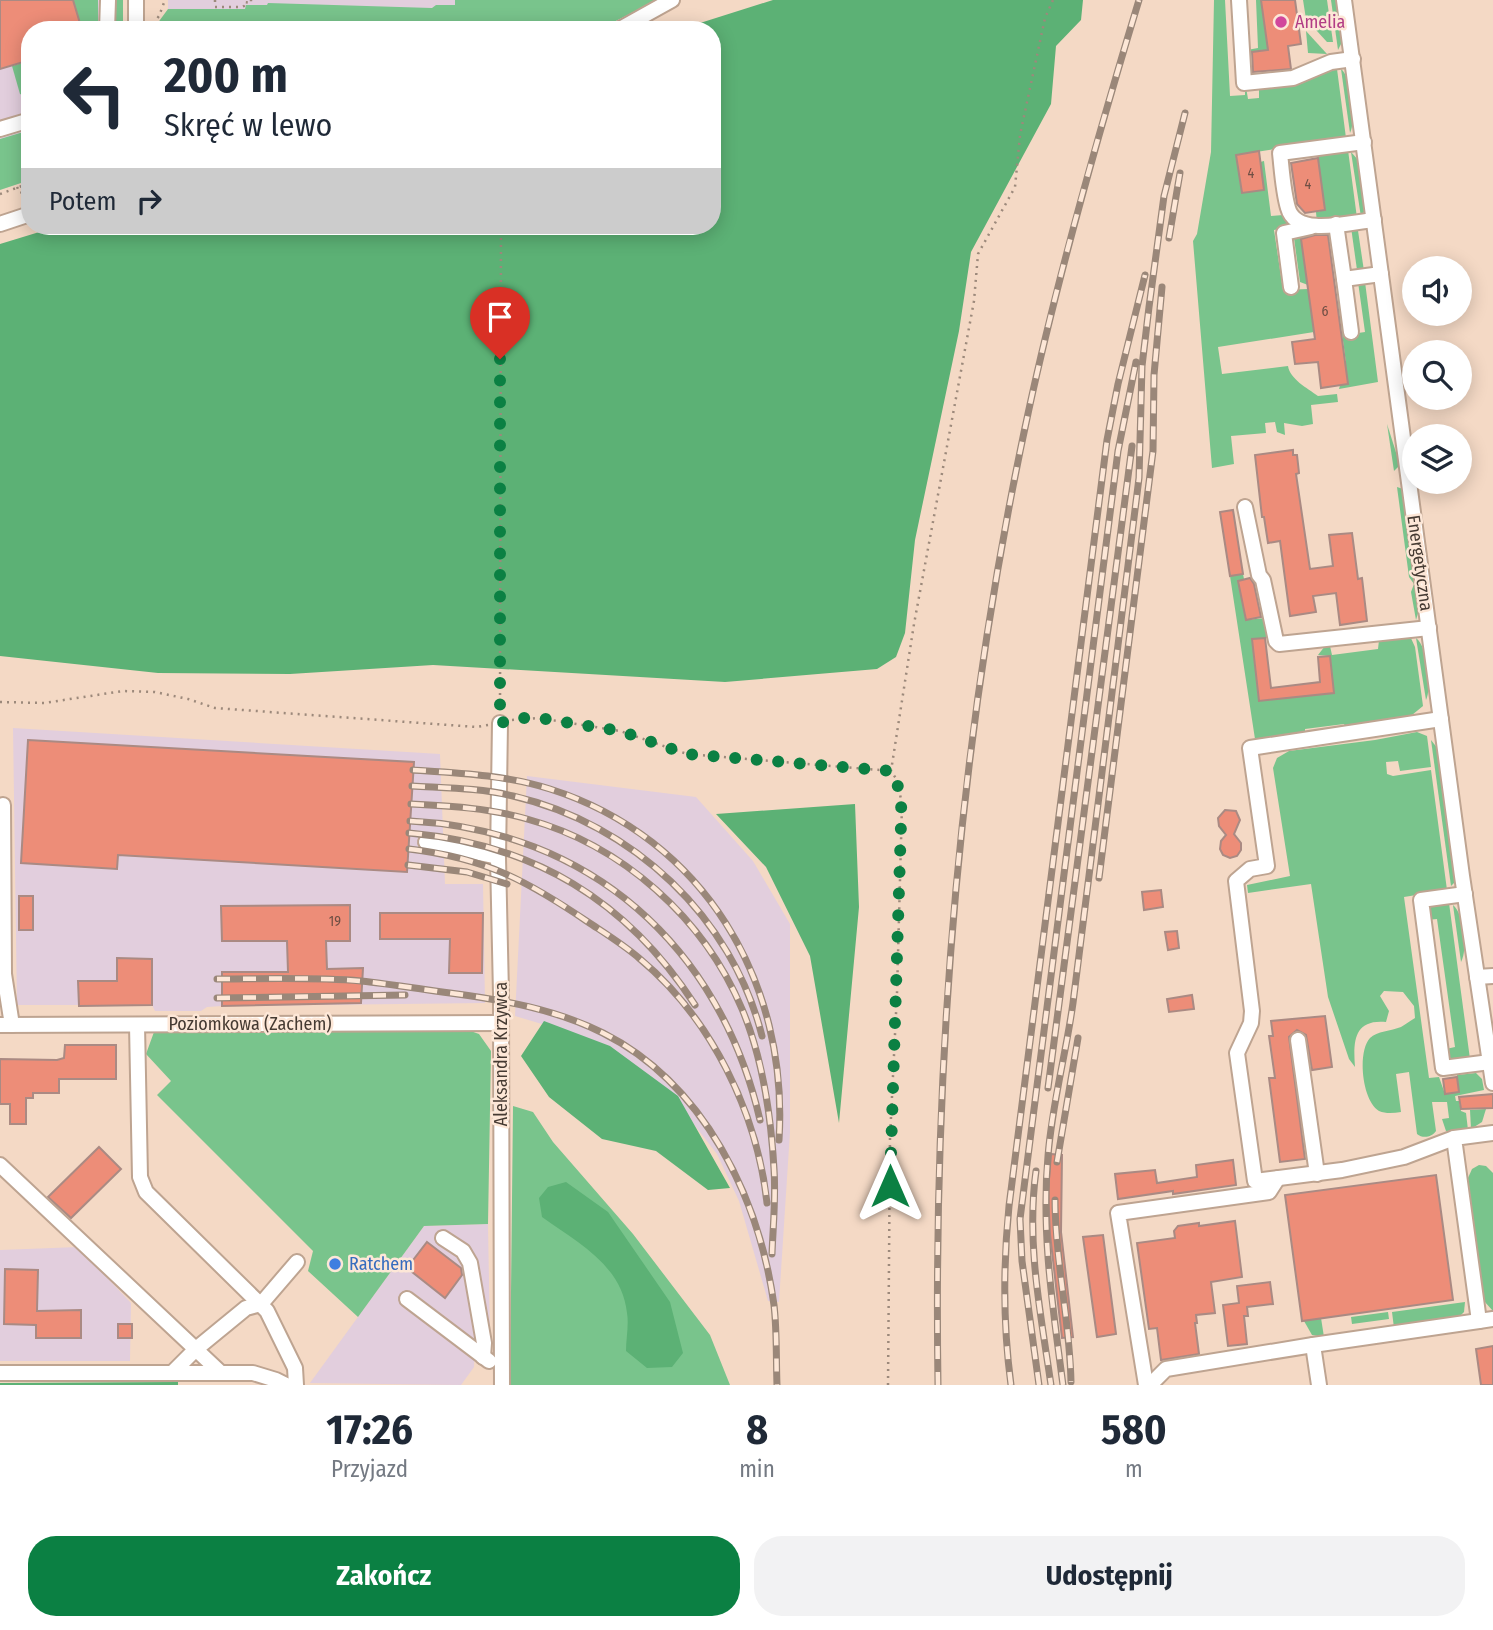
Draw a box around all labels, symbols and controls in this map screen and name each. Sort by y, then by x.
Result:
place label: Amelia [1295,11,1345,33]
marker: Amelia [1273,14,1289,30]
text: 200 m [164,46,288,105]
icon: left [49,49,140,140]
text: Skręć w lewo [164,106,332,144]
house number: 4 [1248,165,1255,182]
house number: 4 [1305,176,1312,193]
icon: right [130,182,168,220]
text: Potem [49,186,116,217]
map controls [1402,256,1472,494]
button: sound [1402,256,1472,326]
pin [470,287,530,359]
icon: arrive [481,298,519,336]
house number: 6 [1322,303,1329,320]
button: search [1402,340,1472,410]
button: layers [1402,424,1472,494]
street label: Energetyczna [1402,514,1438,613]
house number: 19 [329,913,341,930]
street label: Aleksandra Krzywca [490,982,512,1126]
street label: Poziomkowa (Zachem) [168,1013,332,1035]
position arrow [853,1149,927,1223]
place label: Ratchem [349,1253,413,1275]
marker: Ratchem [327,1256,343,1272]
text: 17:26 [326,1405,413,1455]
text: 8 [746,1405,768,1455]
text: 580 [1101,1405,1167,1455]
text: Przyjazd [331,1455,408,1483]
text: min [739,1455,775,1483]
text: m [1125,1455,1143,1483]
button: Zakończ [28,1536,740,1616]
button: Udostępnij [754,1536,1465,1616]

